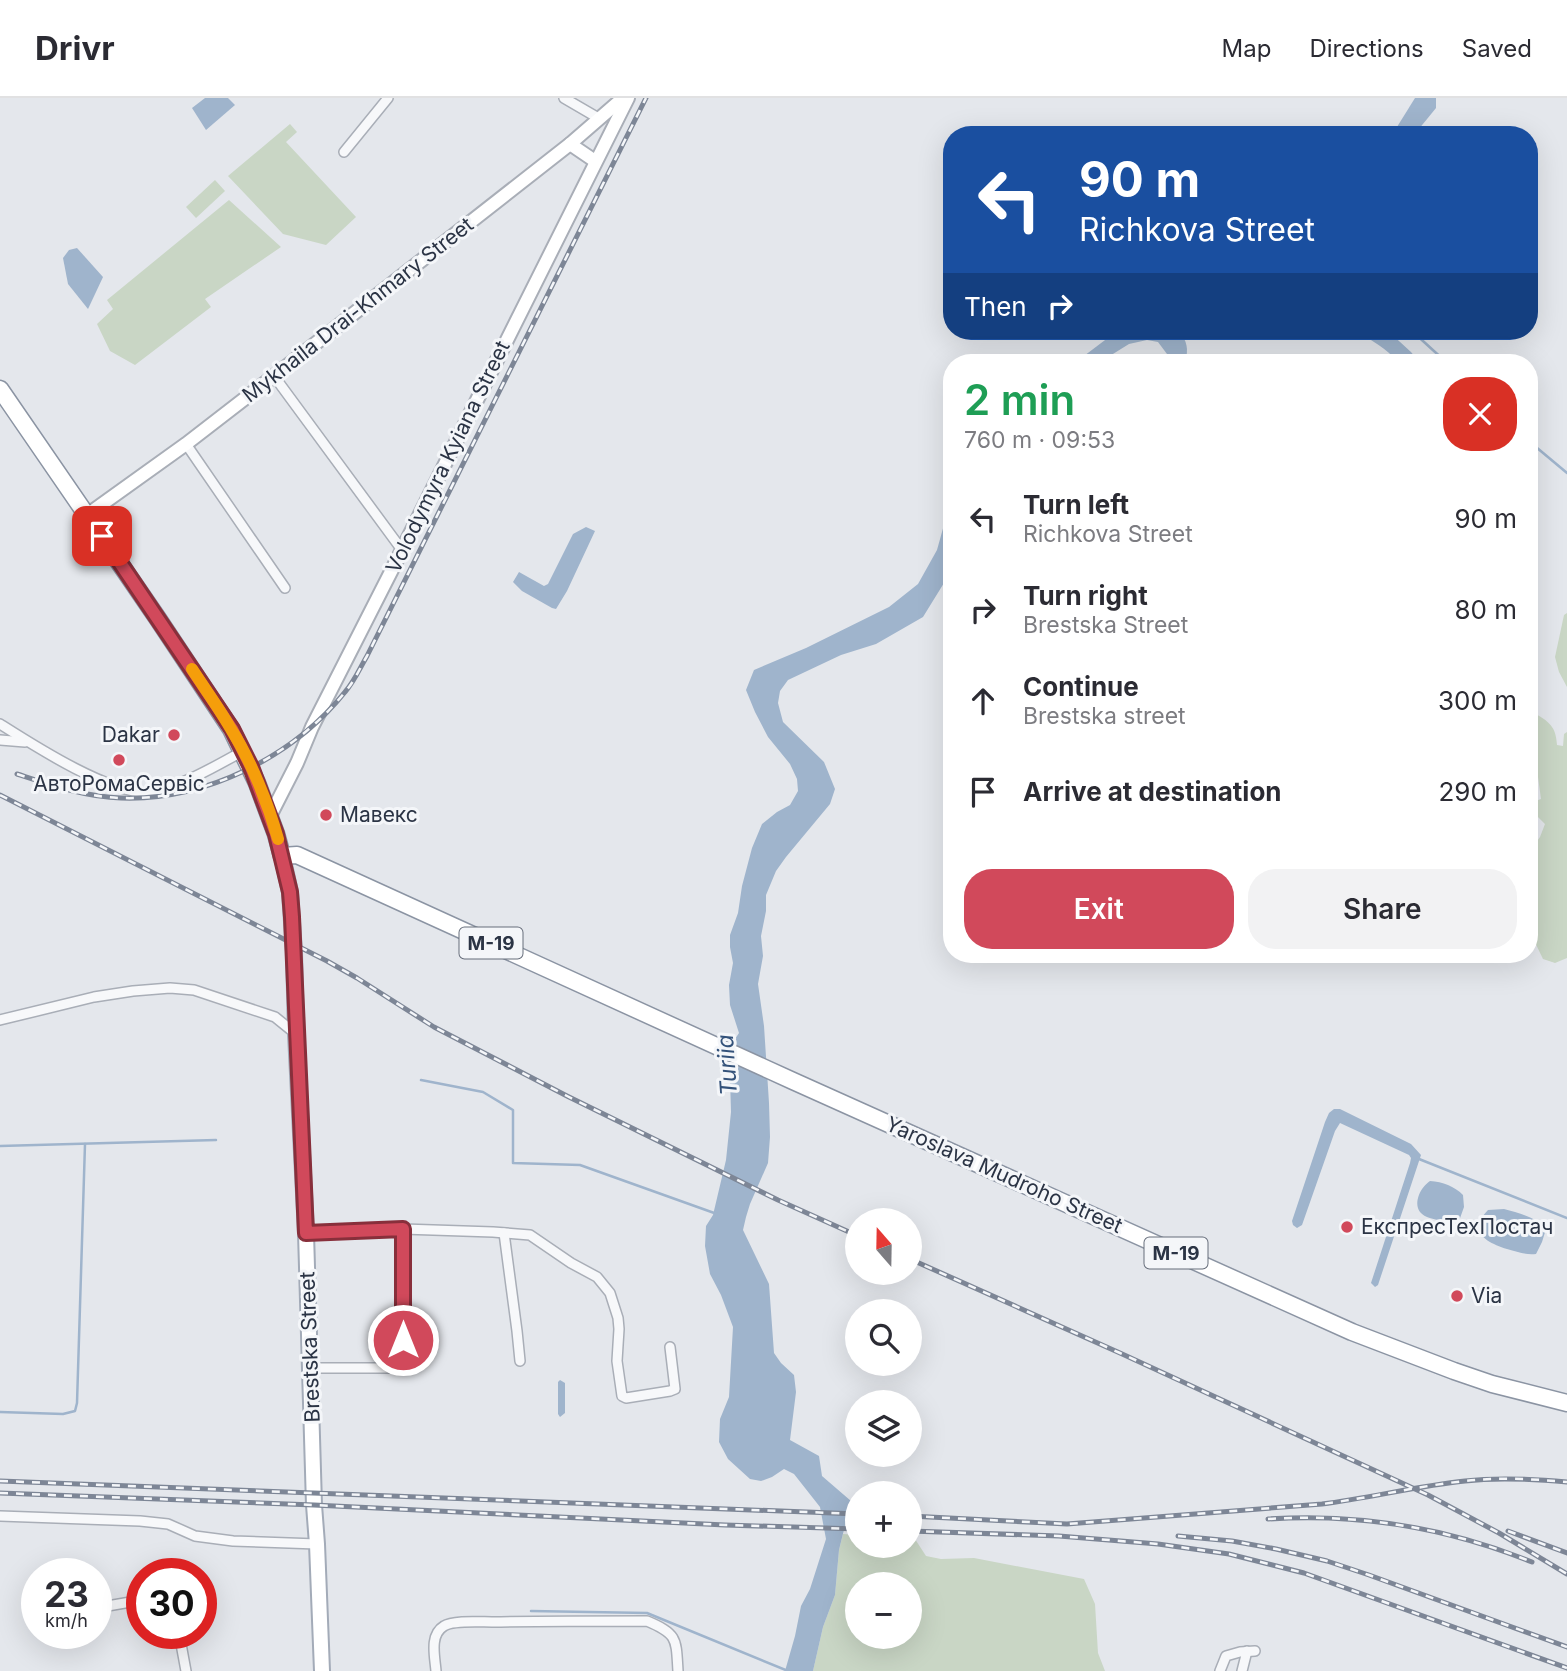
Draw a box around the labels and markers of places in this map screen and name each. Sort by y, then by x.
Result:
pin [72,506,132,566]
place label: Dakar [102,722,160,747]
marker: Dakar [166,727,182,743]
marker: АвтоРомаСервіс [111,752,127,768]
place label: АвтоРомаСервіс [33,771,205,796]
place label: Мавекс [340,802,418,827]
marker: Мавекс [318,807,334,823]
place label: ЕкспресТехПостач [1361,1214,1553,1239]
marker: ЕкспресТехПостач [1339,1219,1355,1235]
place label: Via [1471,1283,1502,1308]
marker: Via [1449,1288,1465,1304]

